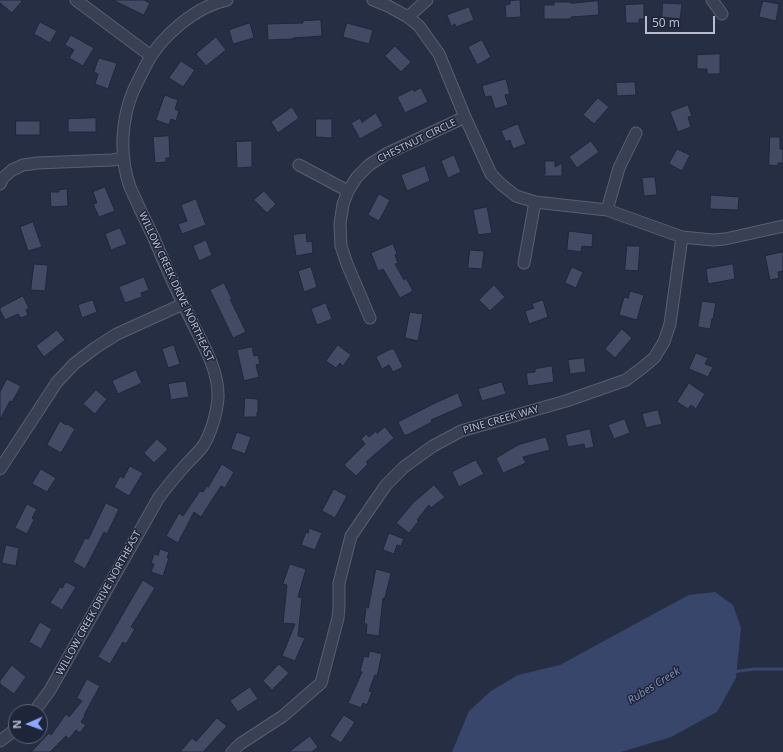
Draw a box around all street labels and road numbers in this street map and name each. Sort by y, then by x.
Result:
street label: CHESTNUT CIRCLE [376,117,458,165]
street label: WILLOW CREEK DRIVE NORTHEAST [136,210,216,364]
street label: PINE CREEK WAY [462,403,540,437]
street label: WILLOW CREEK DRIVE NORTHEAST [54,529,144,677]

